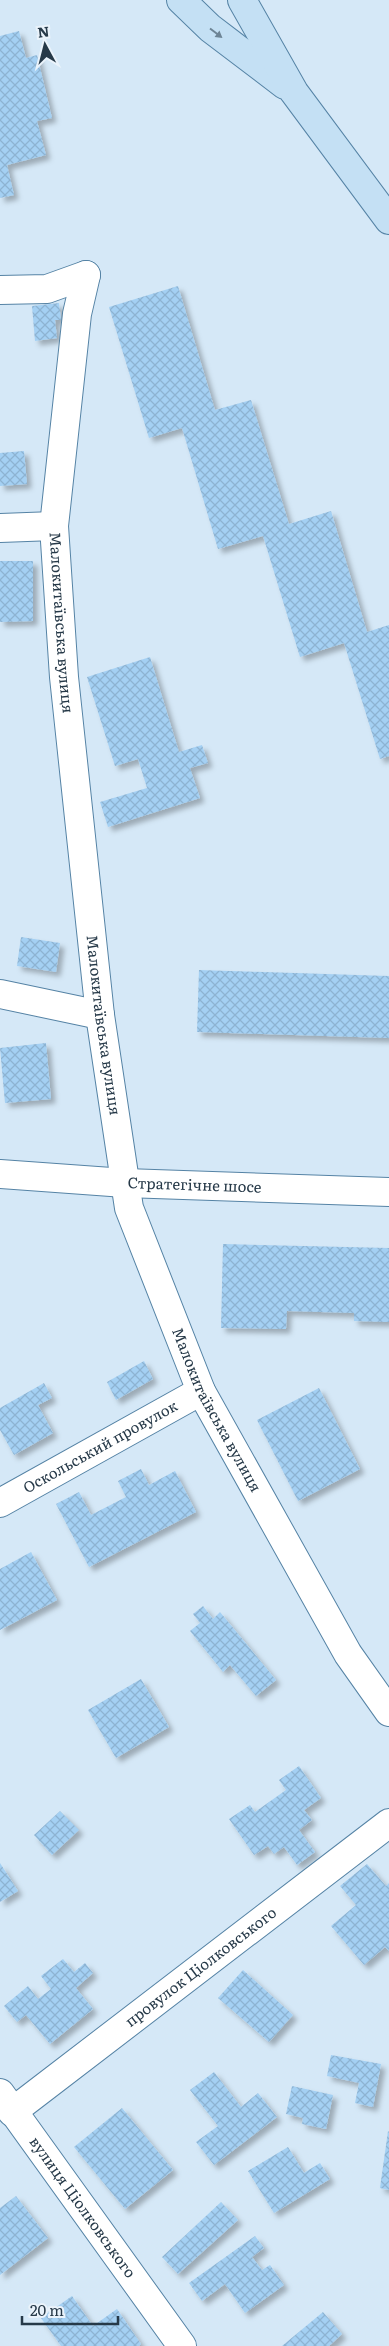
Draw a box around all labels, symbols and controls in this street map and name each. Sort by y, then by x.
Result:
north arrow [20,20,70,70]
text: N [36,20,51,42]
one-way arrow [209,28,223,38]
street label: Малокитаївська вулиця [44,531,81,714]
street label: Малокитаївська вулиця [82,934,128,1117]
street label: Стратегічне шосе [127,1170,262,1198]
street label: Малокитаївська вулиця [167,1324,268,1496]
street label: Оскольський провулок [18,1393,181,1498]
street label: провулок Ціолковського [119,1900,281,2032]
street label: вулиця Ціолковського [25,2131,143,2282]
scale bar [22,2294,119,2326]
text: 20 m [30,2298,64,2321]

